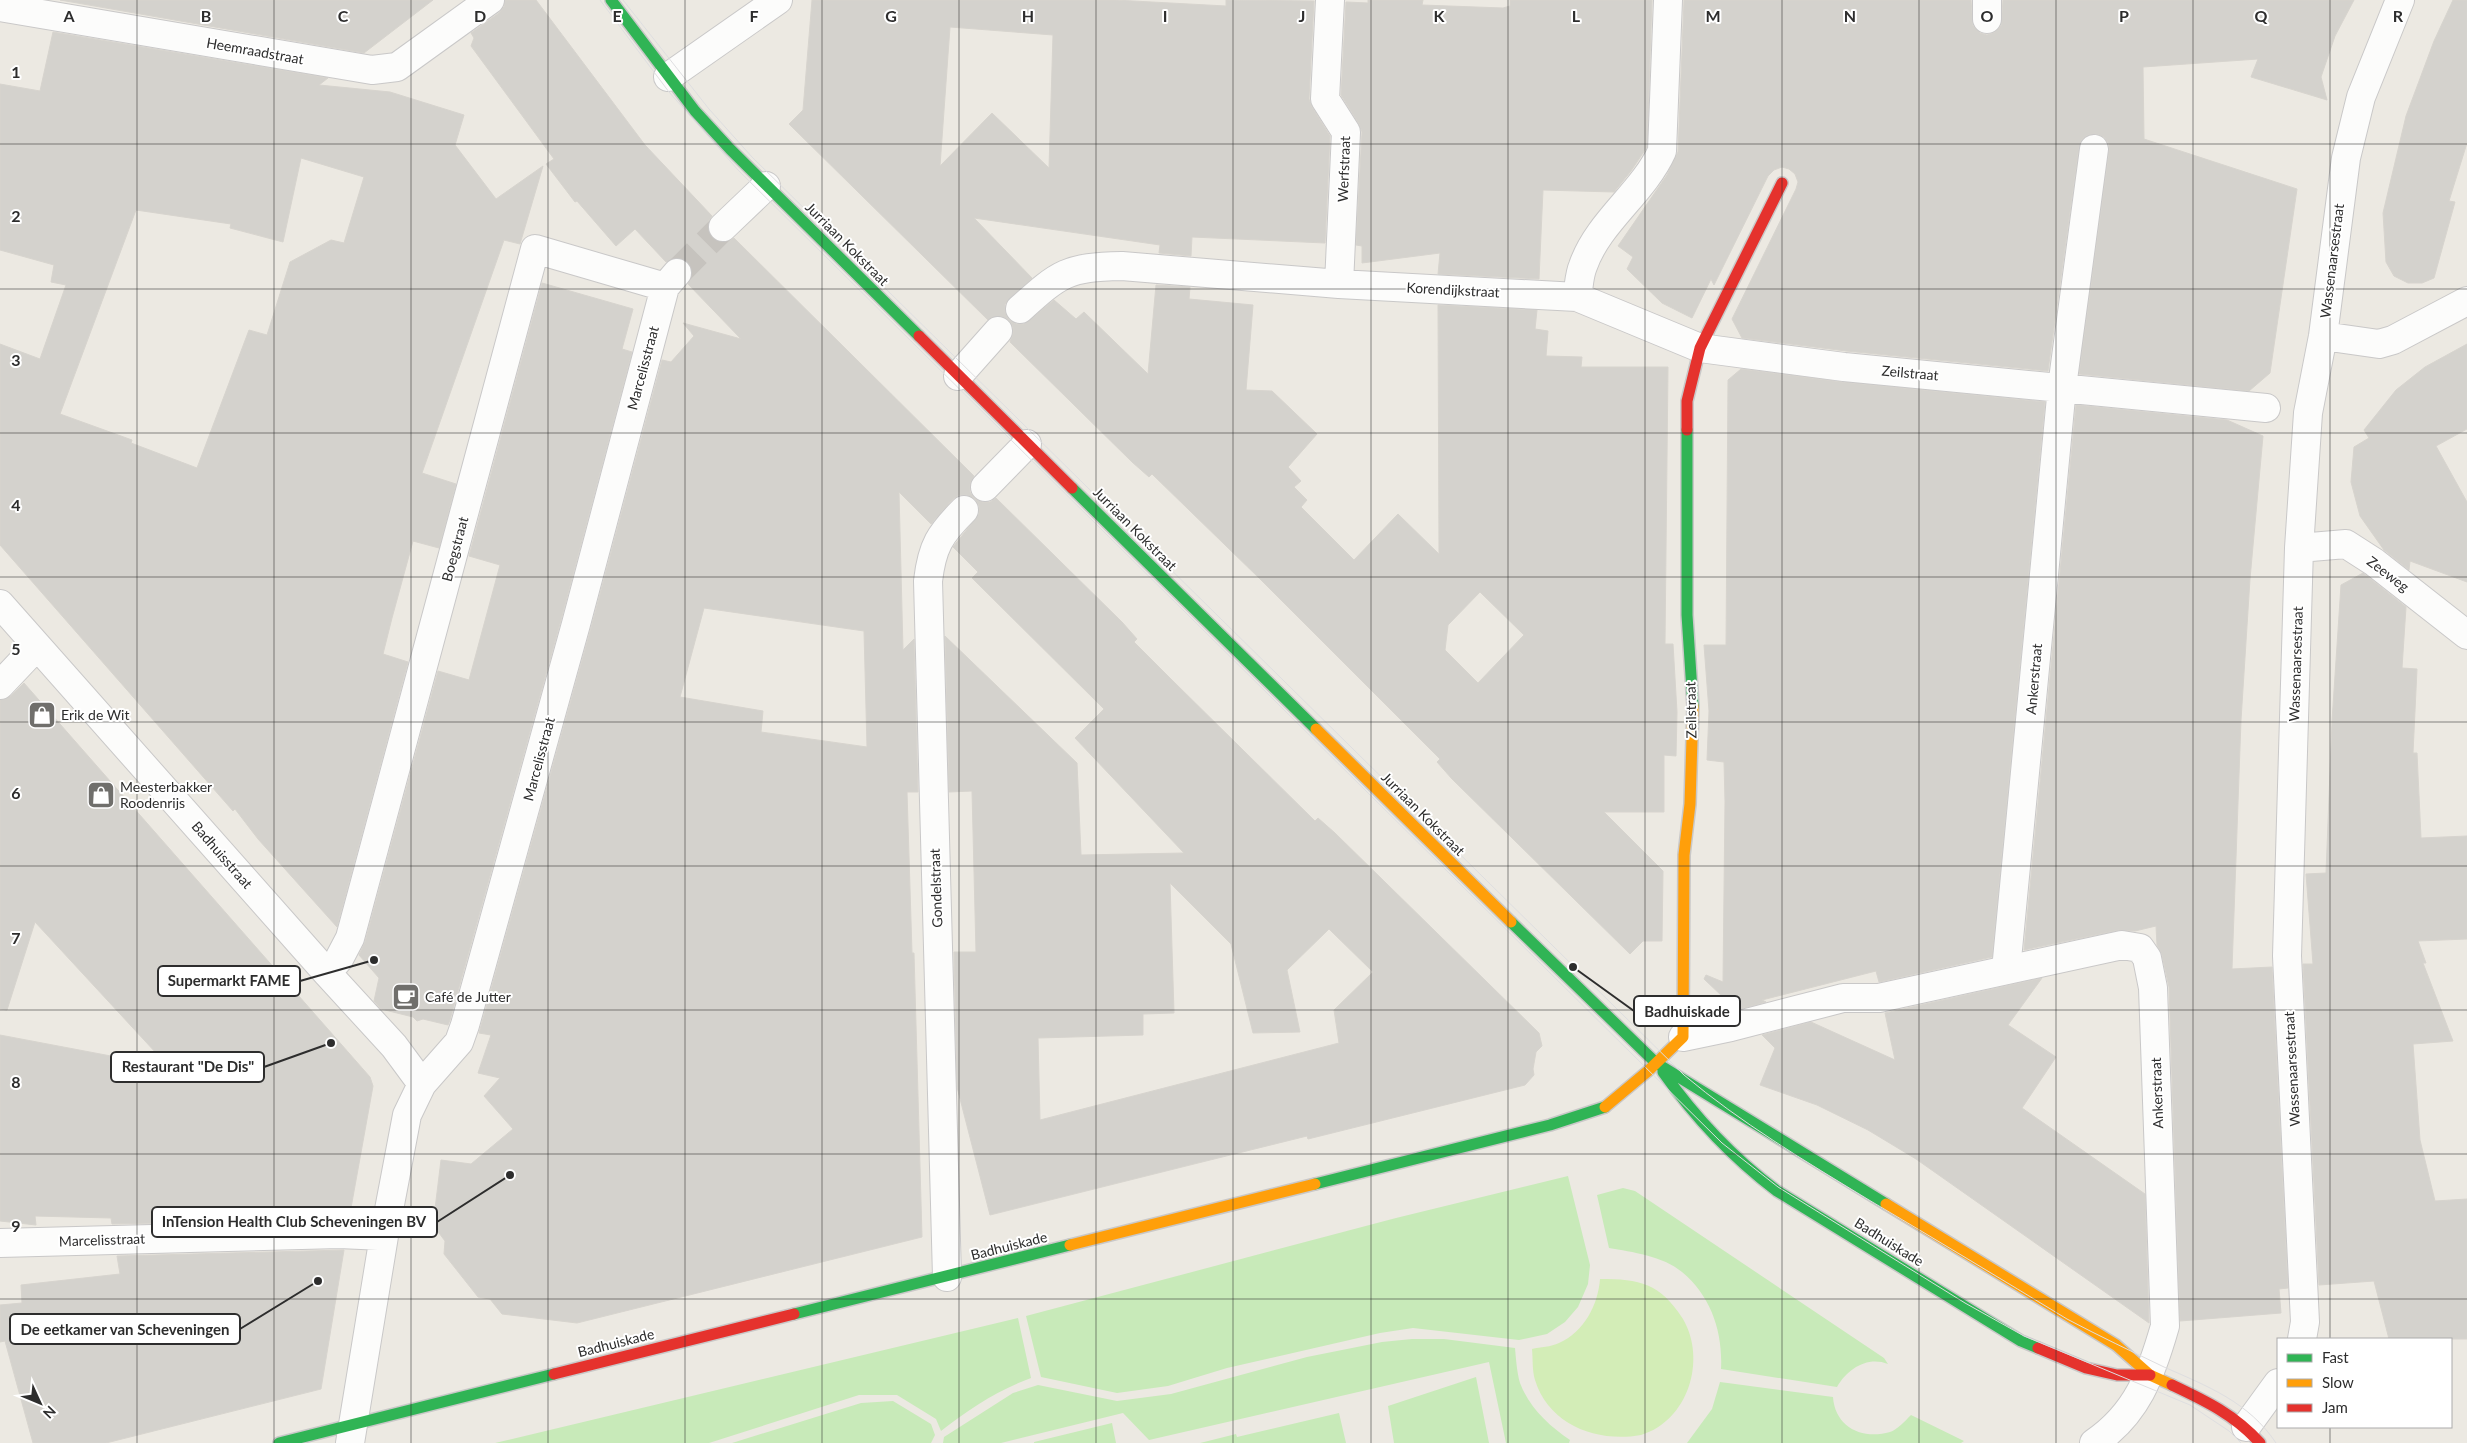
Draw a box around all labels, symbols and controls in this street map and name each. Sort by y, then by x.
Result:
text: A [62,6,75,25]
text: B [201,6,211,25]
text: C [338,6,349,25]
text: D [474,6,486,25]
text: E [612,6,622,25]
text: F [749,6,759,25]
text: G [885,6,897,25]
text: H [1022,6,1034,25]
text: I [1163,6,1167,25]
text: J [1299,6,1305,25]
text: K [1434,6,1446,25]
text: L [1572,6,1581,25]
text: M [1705,6,1721,25]
text: N [1844,6,1856,25]
text: O [1981,6,1994,25]
text: P [2119,6,2129,25]
text: Q [2255,6,2268,25]
text: R [2393,6,2404,25]
street label: Heemraadstraat [205,34,305,67]
text: 1 [11,62,21,81]
street label: Werfstraat [1334,136,1353,202]
street label: Jurriaan Kokstraat [802,198,893,289]
street label: Wassenaarsestraat [2316,203,2347,319]
text: 2 [11,206,21,225]
street label: Korendijkstraat [1406,279,1500,300]
street label: Marcelisstraat [623,324,662,412]
text: 3 [11,350,21,369]
street label: Zeilstraat [1881,362,1939,383]
street label: Jurriaan Kokstraat [1090,483,1181,574]
text: 4 [11,495,21,514]
street label: Boegstraat [438,515,471,583]
street label: Zeeweg [2364,552,2413,595]
street label: Wassenaarsestraat [2285,606,2306,722]
text: 5 [11,639,21,658]
street label: Ankerstraat [2022,643,2045,715]
street label: Zeilstraat [1682,681,1699,739]
shop icon: Erik de Wit [27,700,57,730]
place label: Erik de Wit [61,706,130,723]
street label: Marcelisstraat [519,715,558,803]
street label: Jurriaan Kokstraat [1378,768,1469,859]
place label: Meesterbakker Roodenrijs [120,778,212,811]
shop icon: Meesterbakker Roodenrijs [86,780,116,810]
text: 6 [11,783,21,802]
street label: Badhuisstraat [189,818,256,892]
street label: Gondelstraat [926,848,945,928]
text: 7 [11,928,21,947]
callout: Supermarkt FAME [158,966,300,996]
text: Supermarkt FAME [168,971,291,989]
cafe icon: Café de Jutter [391,982,421,1012]
place label: Café de Jutter [425,988,511,1005]
callout: Badhuiskade [1634,996,1740,1026]
text: Badhuiskade [1644,1002,1730,1020]
street label: Wassenaarsestraat [2280,1011,2303,1127]
callout: Restaurant "De Dis" [111,1052,264,1082]
text: Restaurant "De Dis" [122,1057,254,1075]
street label: Ankerstraat [2147,1057,2166,1129]
text: 8 [11,1072,21,1091]
callout: InTension Health Club Scheveningen BV [152,1207,437,1237]
text: InTension Health Club Scheveningen BV [162,1212,427,1230]
street label: Badhuiskade [1852,1214,1927,1269]
text: 9 [11,1216,21,1235]
street label: Badhuiskade [969,1228,1049,1263]
street label: Marcelisstraat [59,1230,145,1249]
callout: De eetkamer van Scheveningen [10,1314,240,1344]
text: De eetkamer van Scheveningen [20,1320,230,1338]
street label: Badhuiskade [576,1325,656,1360]
legend [2277,1338,2452,1428]
text: Fast [2322,1348,2349,1366]
text: Slow [2322,1373,2354,1391]
north arrow [15,1378,65,1428]
text: Jam [2322,1398,2348,1416]
text: N [40,1403,60,1422]

